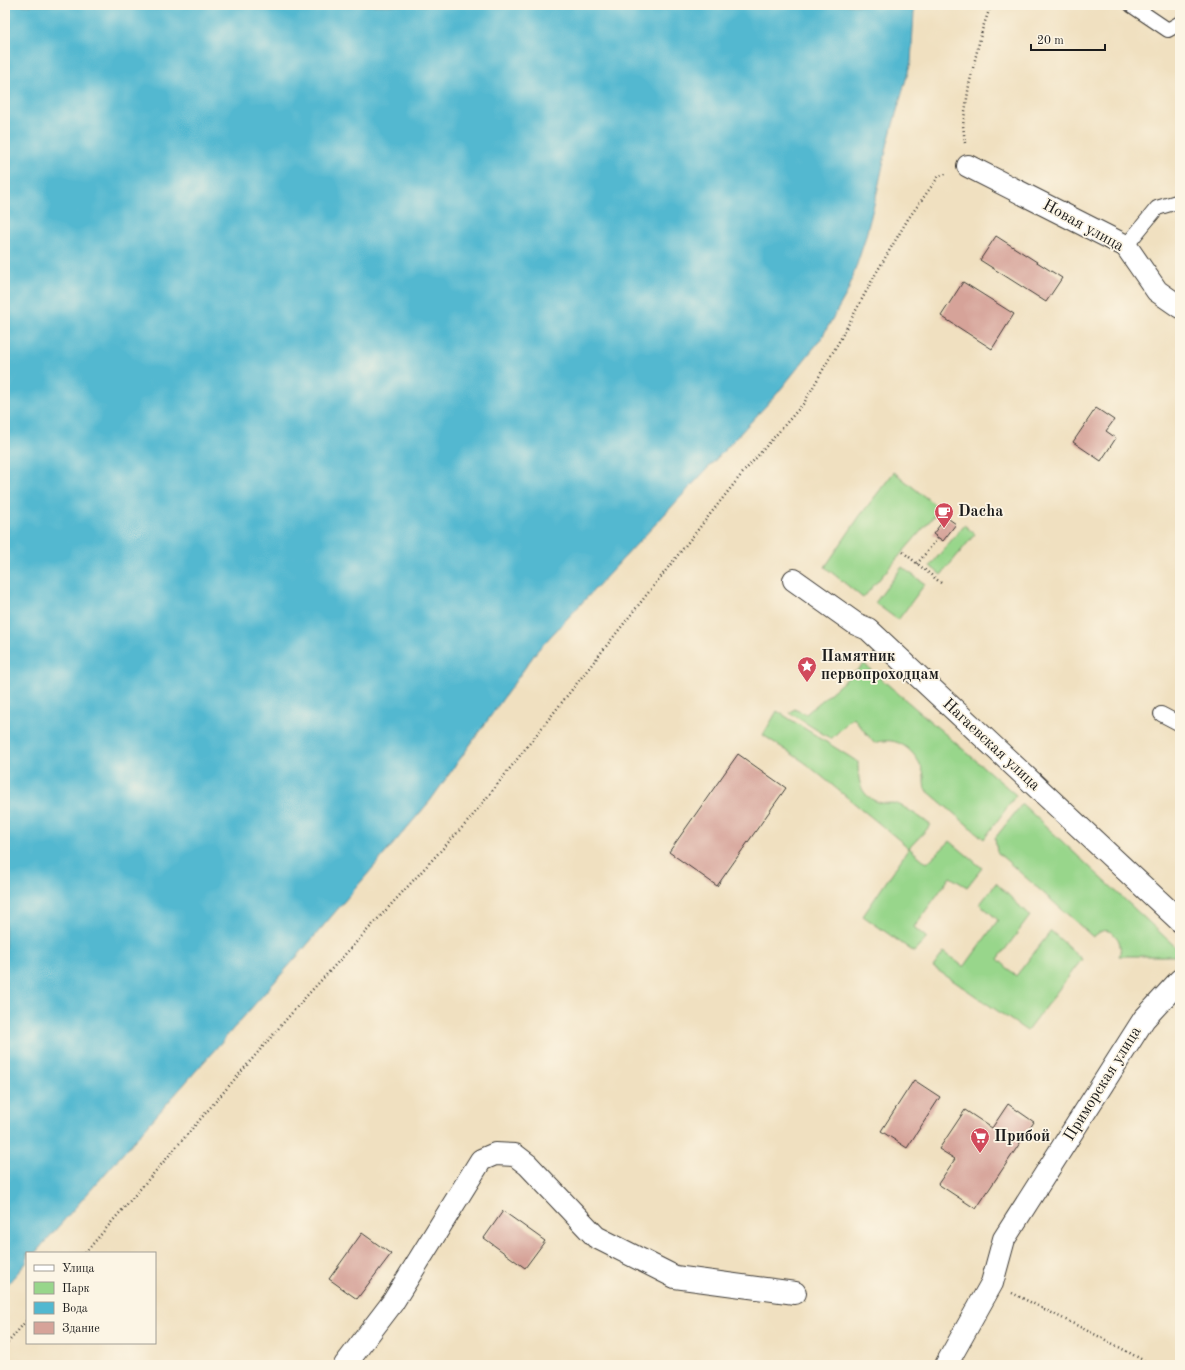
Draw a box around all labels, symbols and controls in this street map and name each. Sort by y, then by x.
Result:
scale bar [1031,26,1105,52]
text: 20 m [1037,35,1064,47]
street label: Новая улица [1040,197,1126,255]
cafe icon: Dacha [933,501,955,529]
place label: Dacha [958,504,1003,520]
place label: Памятник первопроходцам [821,649,939,683]
place icon: Памятник первопроходцам [796,655,818,683]
street label: Нагаевская улица [939,696,1043,794]
street label: Приморская улица [1061,1024,1145,1144]
supermarket icon: Прибой [969,1126,991,1154]
place label: Прибой [994,1129,1050,1145]
legend [26,1252,156,1344]
text: Улица [62,1263,95,1275]
text: Парк [62,1283,90,1295]
text: Вода [62,1303,88,1315]
text: Здание [62,1323,100,1335]

